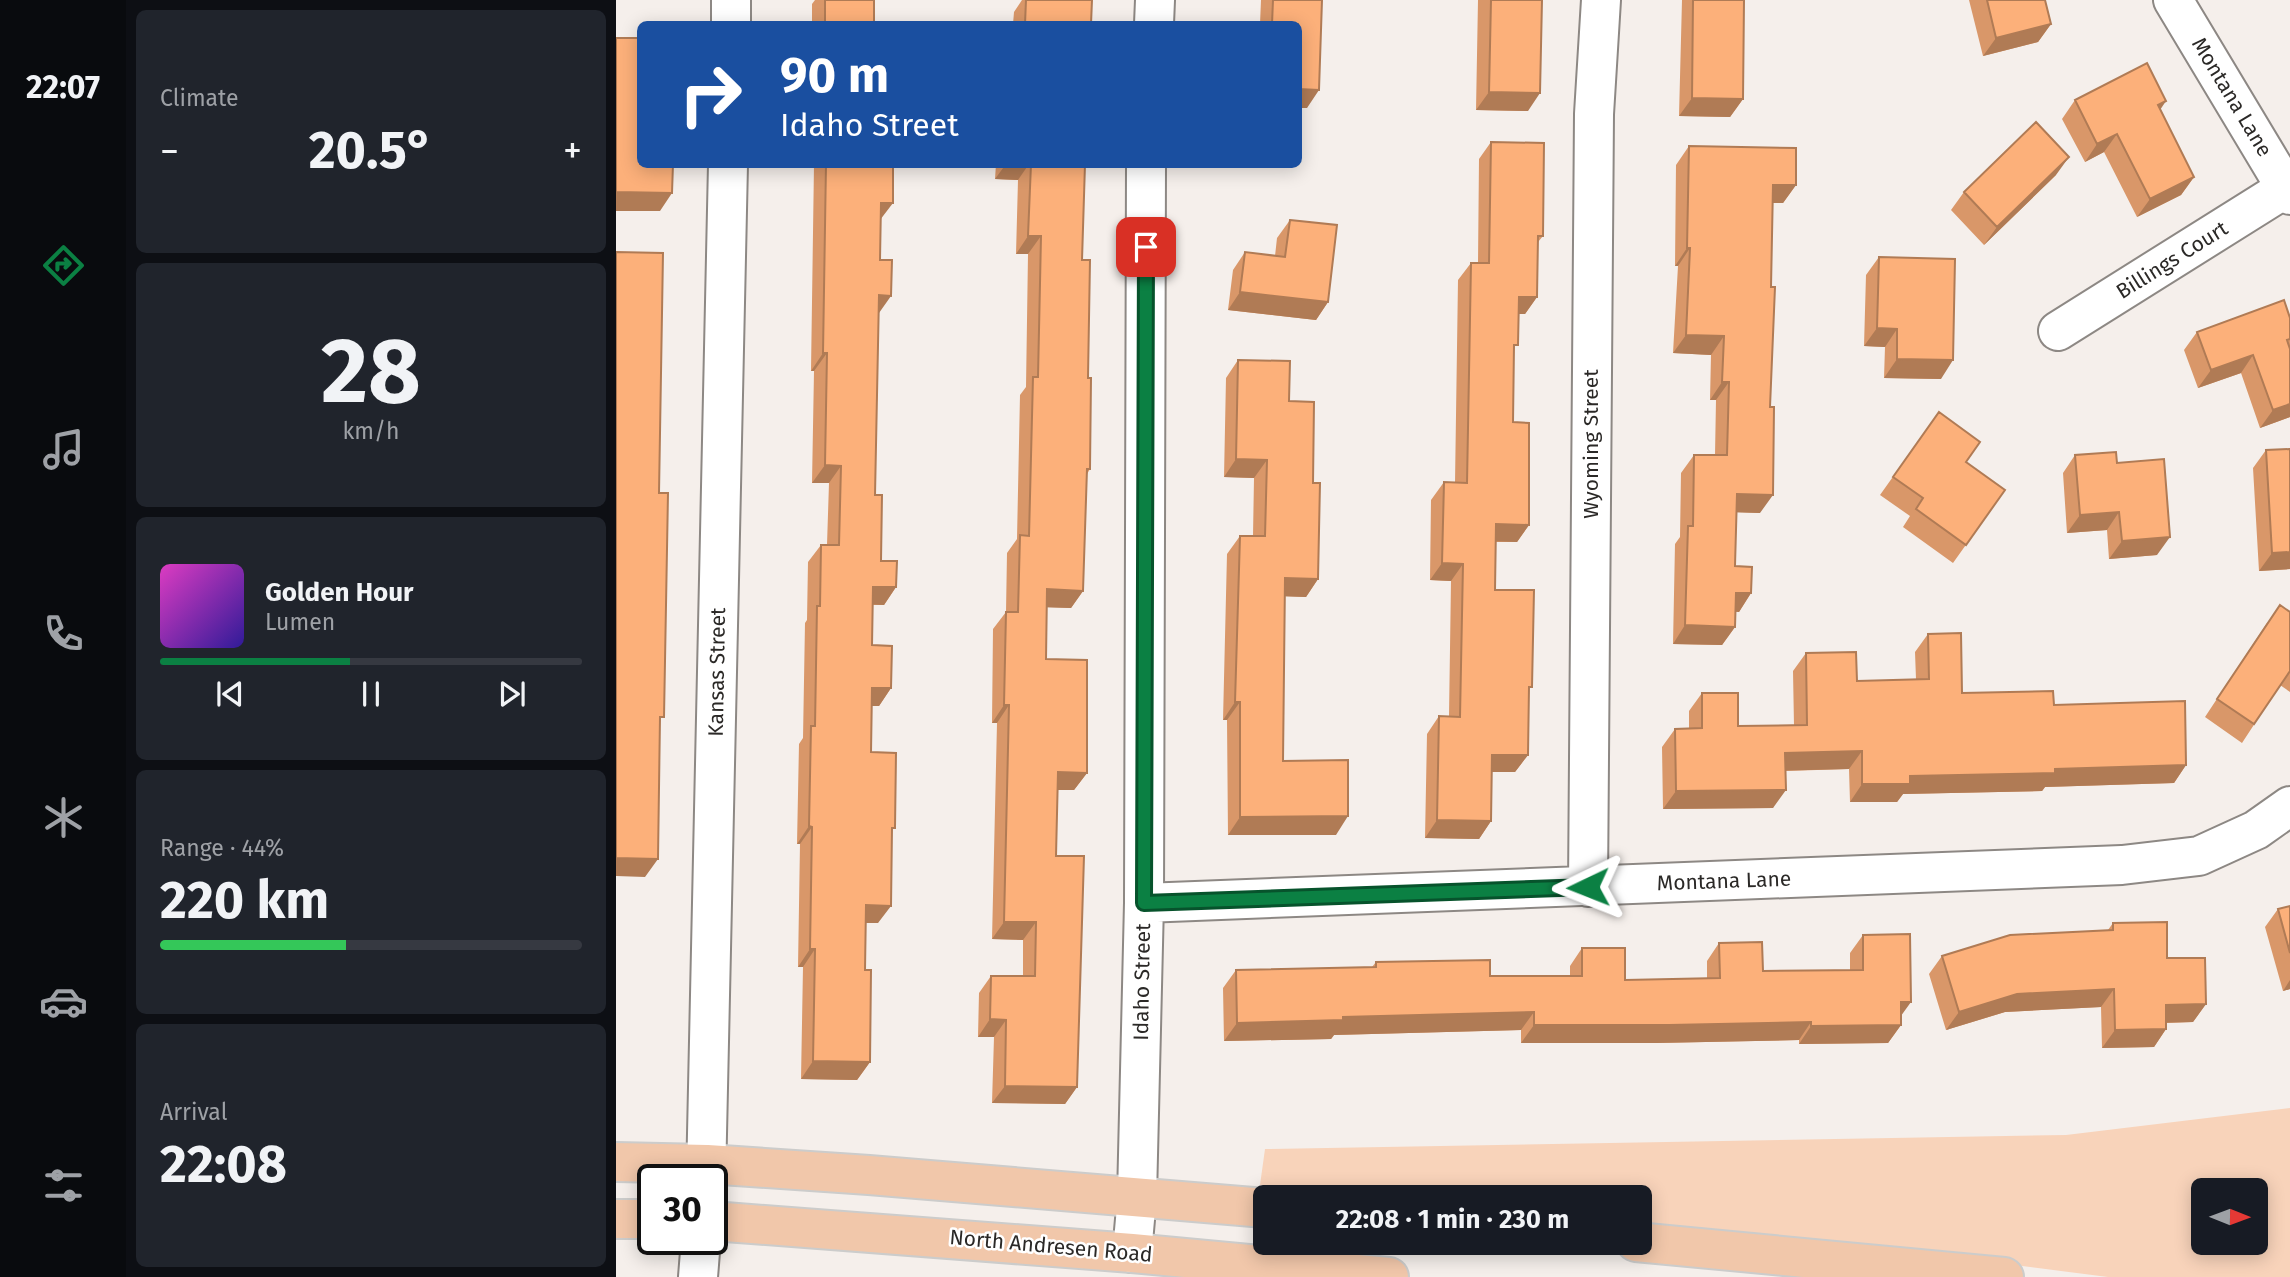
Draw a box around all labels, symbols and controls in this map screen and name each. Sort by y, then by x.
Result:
street label: Montana Lane [2186,33,2278,161]
text: 90 m [780,46,889,105]
icon: right [665,49,756,140]
text: 22:07 [26,68,100,106]
text: Climate [160,84,239,112]
text: Idaho Street [780,106,959,144]
text: 20.5° [309,119,433,182]
text: − [160,128,179,174]
text: + [563,128,582,174]
street label: Billings Court [2111,215,2233,305]
pin [1116,217,1176,277]
icon: arrive [1127,228,1165,266]
icon: directions [39,241,88,290]
text: 28 [321,317,421,426]
street label: Wyoming Street [1578,369,1604,519]
text: km/h [343,417,399,445]
icon: music [39,425,88,474]
text: Golden Hour [265,577,413,608]
street label: Kansas Street [703,607,731,737]
text: Lumen [265,608,335,636]
icon: phone [39,609,88,658]
icon: previous [211,675,249,713]
icon: pause [352,675,390,713]
icon: next [493,675,531,713]
icon: climate [39,793,88,842]
text: Range · 44% [160,834,284,862]
position arrow [1551,850,1625,924]
street label: Montana Lane [1656,866,1792,896]
text: 220 km [160,869,329,932]
street label: Idaho Street [1128,923,1156,1041]
icon: car [39,977,88,1026]
text: Arrival [160,1098,227,1126]
text: 22:08 [160,1133,287,1196]
icon: filters [39,1161,88,1210]
speed limit sign: 30 [637,1164,728,1255]
north arrow [2191,1178,2268,1255]
map controls [2191,1178,2268,1255]
text: 22:08 · 1 min · 230 m [1336,1204,1569,1235]
street label: North Andresen Road [948,1224,1154,1268]

